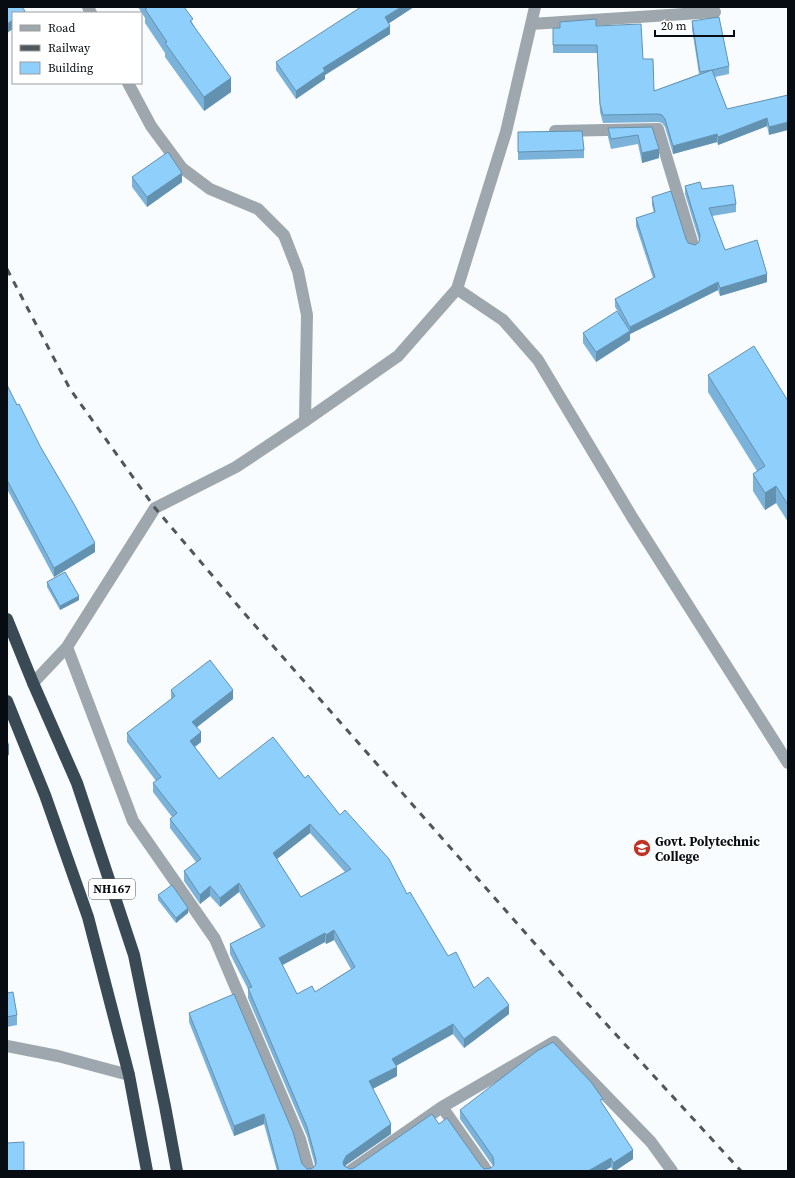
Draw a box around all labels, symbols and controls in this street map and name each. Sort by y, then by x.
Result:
legend [12,12,142,84]
scale bar [655,12,734,38]
text: 20 m [661,18,687,34]
text: Road [48,20,75,36]
text: Railway [48,40,91,56]
text: Building [48,60,93,76]
place label: Govt. Polytechnic College [655,833,760,865]
school or university icon: Govt. Polytechnic College [632,838,652,858]
road number: NH167 [89,879,135,899]

